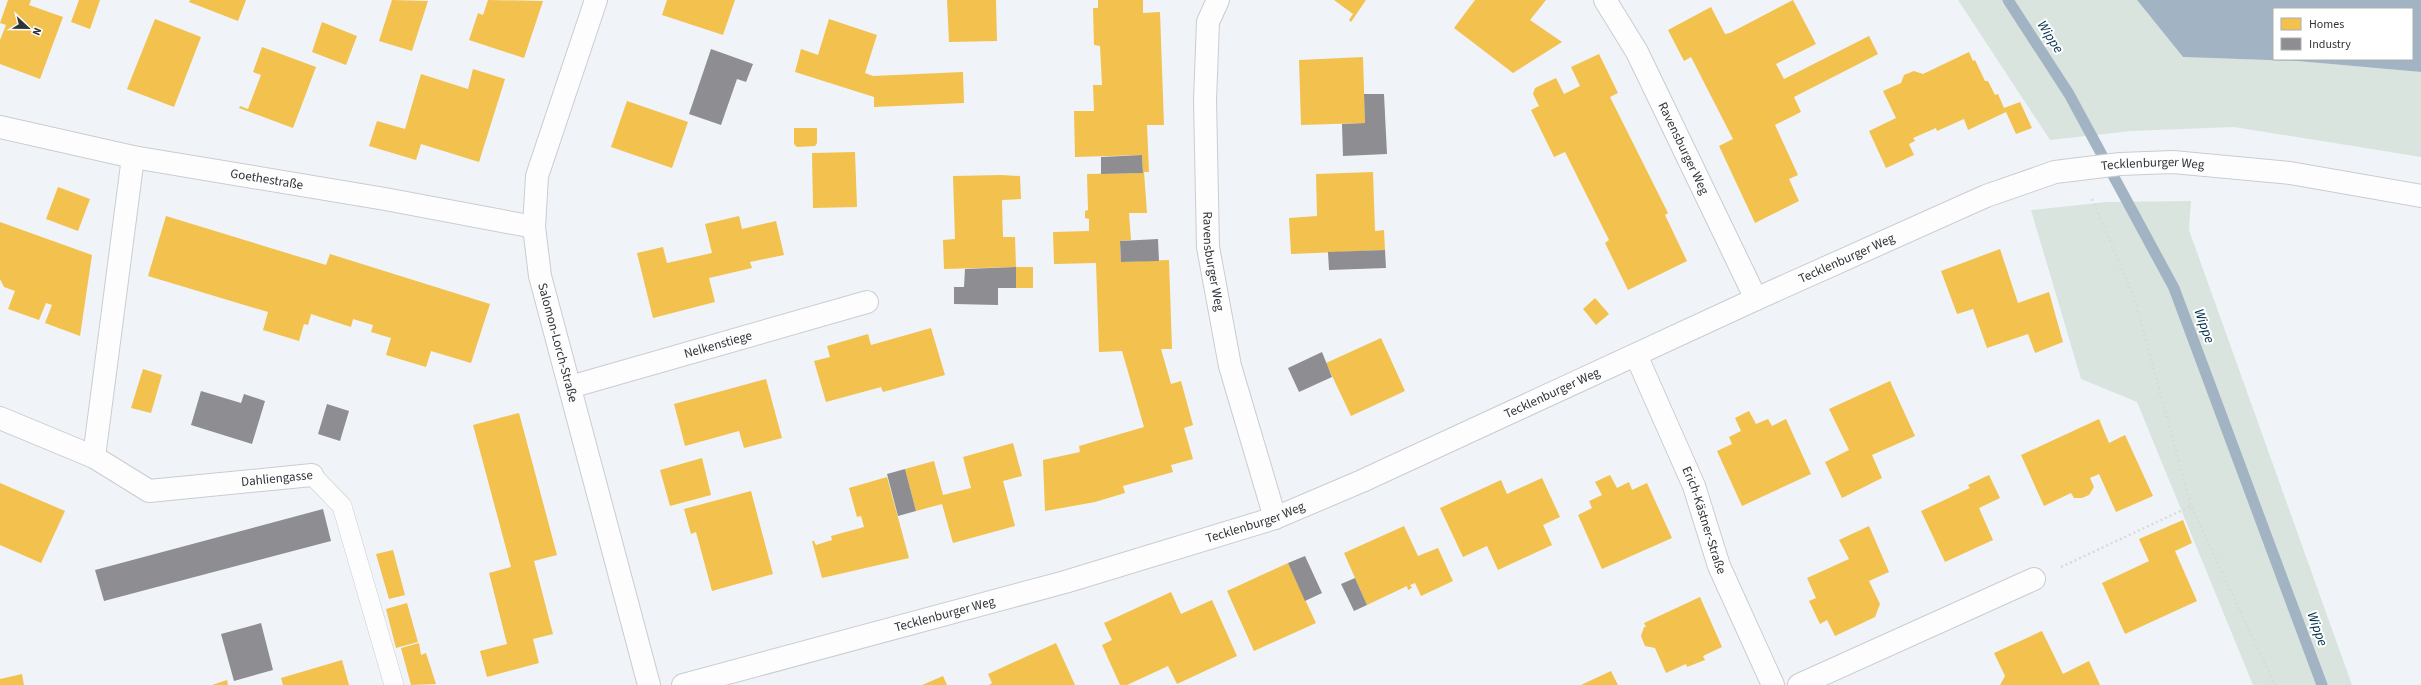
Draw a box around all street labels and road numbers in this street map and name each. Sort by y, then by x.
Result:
street label: Ravensburger Weg [1653,99,1714,198]
street label: Tecklenburger Weg [2100,153,2206,175]
street label: Goethestraße [229,164,305,194]
street label: Ravensburger Weg [1198,211,1229,313]
street label: Tecklenburger Weg [1796,229,1898,288]
street label: Salomon-Lorch-Straße [533,281,582,404]
street label: Nelkenstiege [682,326,754,363]
street label: Tecklenburger Weg [1501,363,1603,423]
street label: Erich-Kästner-Straße [1677,463,1731,577]
street label: Dahliengasse [240,466,314,491]
street label: Tecklenburger Weg [1204,497,1308,548]
street label: Tecklenburger Weg [892,592,997,637]

